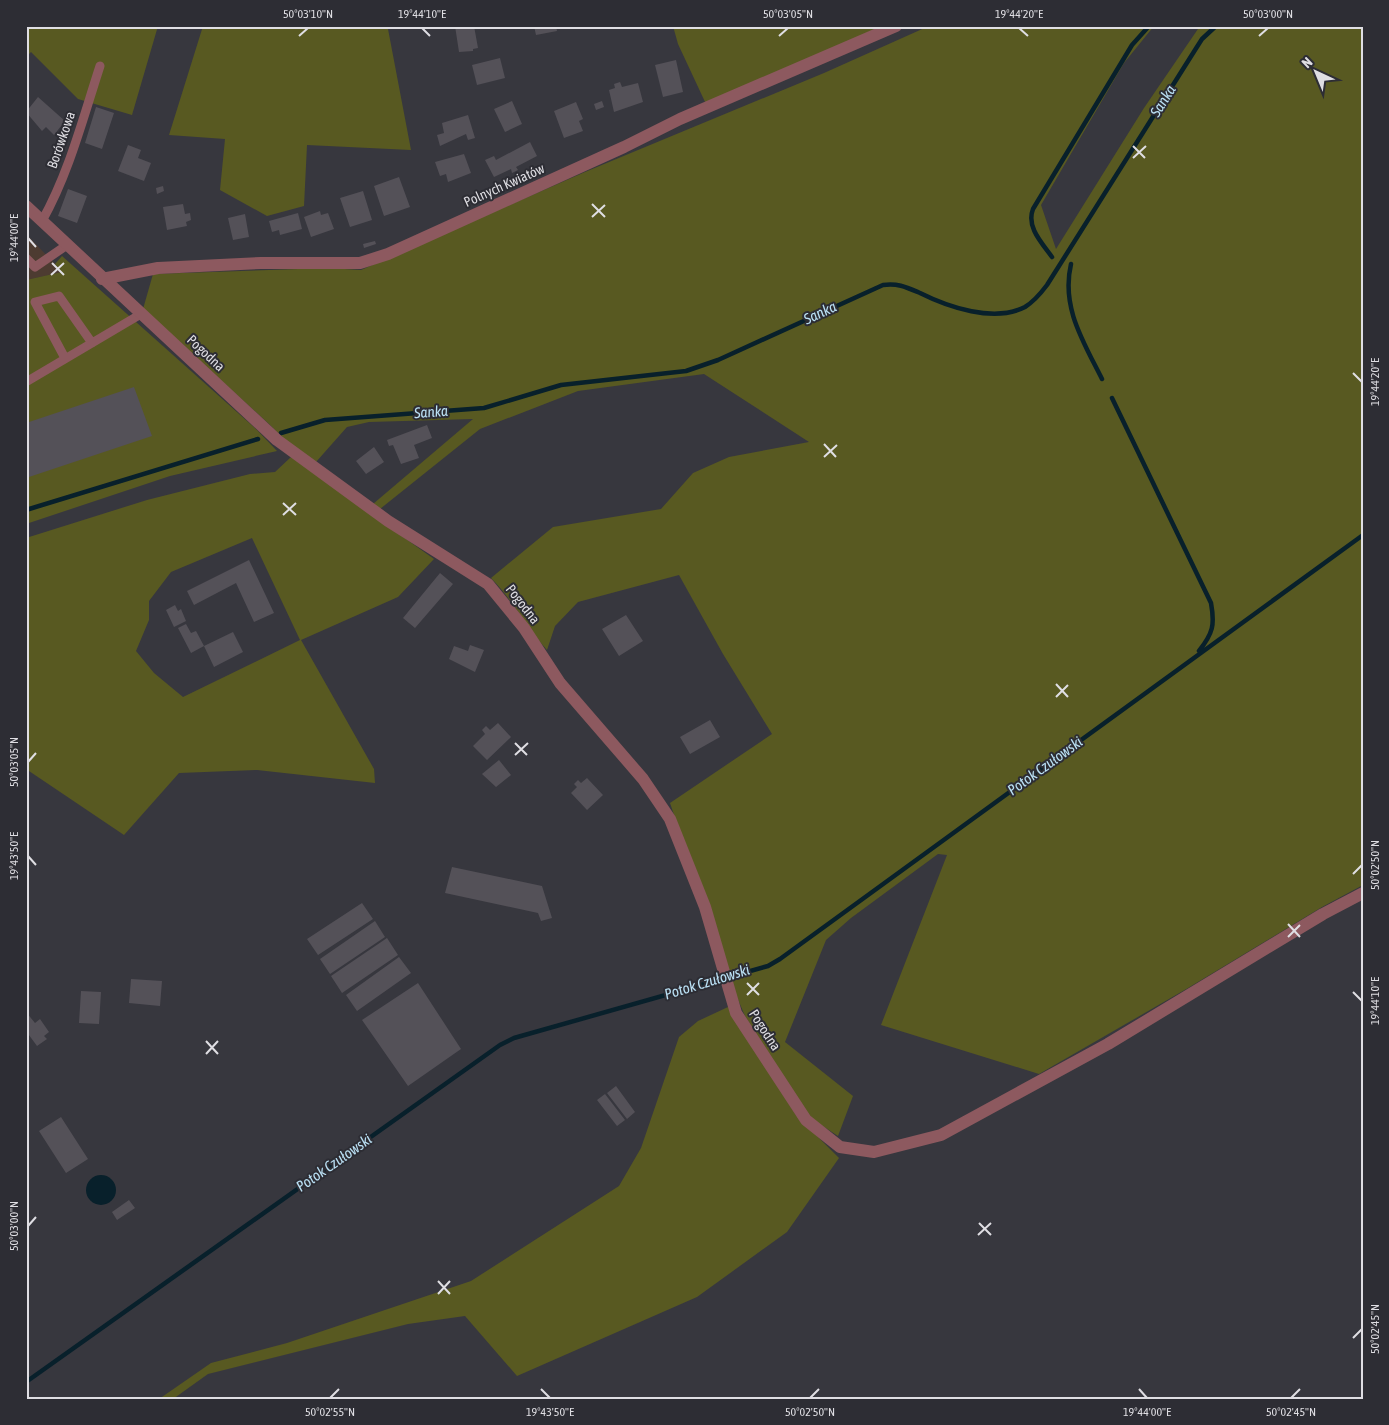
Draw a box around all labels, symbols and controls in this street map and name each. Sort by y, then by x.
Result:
text: 50°03'10"N [283,7,333,21]
text: 19°44'10"E [398,7,446,21]
text: 50°03'05"N [763,7,813,21]
text: 19°44'20"E [995,7,1043,21]
text: 50°03'00"N [1243,7,1293,21]
north arrow [1292,48,1342,98]
text: N [1298,54,1315,71]
water label: Sanka [1146,82,1179,120]
street label: Borówkowa [44,109,78,171]
street label: Polnych Kwiatów [461,160,547,210]
text: 19°44'00"E [7,214,21,262]
water label: Sanka [800,298,839,328]
street label: Pogodna [184,332,228,374]
text: 19°44'20"E [1368,358,1382,406]
water label: Sanka [413,402,448,421]
street label: Pogodna [503,581,543,627]
water label: Potok Czułowski [1004,733,1086,798]
text: 50°03'05"N [7,737,21,787]
text: 19°43'50"E [7,832,21,880]
text: 50°02'50"N [1368,840,1382,890]
water label: Potok Czułowski [662,960,752,1003]
text: 19°44'10"E [1368,977,1382,1025]
street label: Pogodna [746,1007,784,1053]
water label: Potok Czułowski [293,1130,375,1195]
text: 50°03'00"N [7,1201,21,1251]
text: 50°02'45"N [1368,1304,1382,1354]
text: 50°02'55"N [305,1405,355,1419]
text: 19°43'50"E [526,1405,574,1419]
text: 50°02'50"N [785,1405,835,1419]
text: 19°44'00"E [1123,1405,1171,1419]
text: 50°02'45"N [1266,1405,1316,1419]

